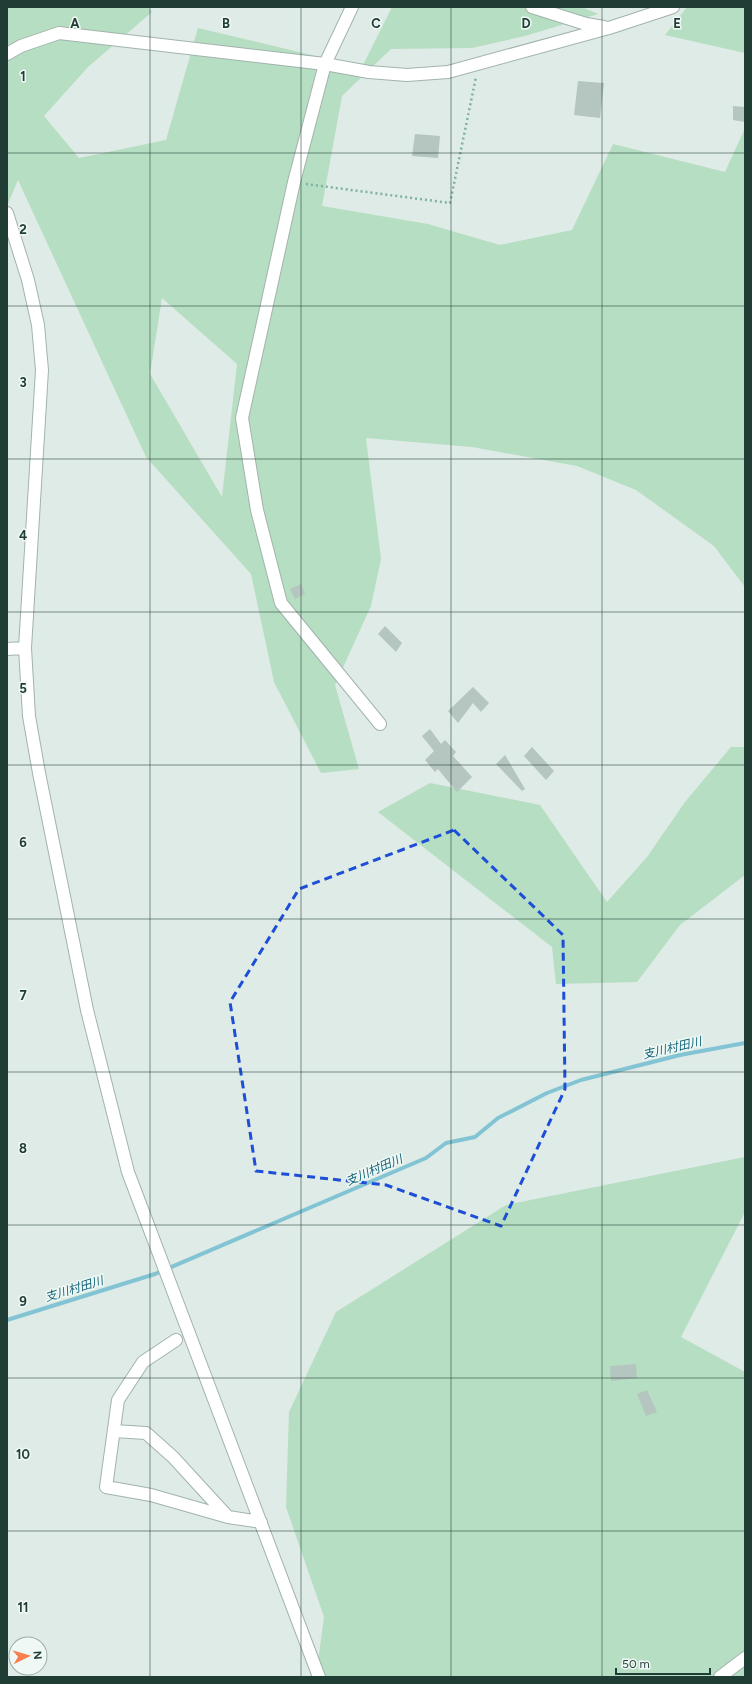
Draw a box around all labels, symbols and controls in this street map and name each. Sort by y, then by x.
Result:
text: A [70,16,80,31]
text: B [222,16,230,31]
text: C [371,16,381,31]
text: D [521,16,531,31]
text: E [673,16,681,31]
text: 1 [20,69,26,84]
text: 2 [19,222,27,237]
text: 3 [19,375,27,390]
text: 4 [19,528,27,543]
text: 5 [19,681,27,696]
text: 6 [19,835,27,850]
text: 7 [19,988,27,1003]
water label: 支川村田川 [641,1034,705,1062]
text: 8 [19,1141,27,1156]
water label: 支川村田川 [344,1151,406,1188]
water label: 支川村田川 [43,1273,107,1304]
text: 9 [19,1294,27,1309]
text: 10 [16,1447,30,1462]
text: 11 [18,1600,28,1615]
north arrow [8,1636,48,1676]
text: N [31,1650,44,1660]
scale bar [616,1650,710,1676]
text: 50 m [622,1657,650,1671]

